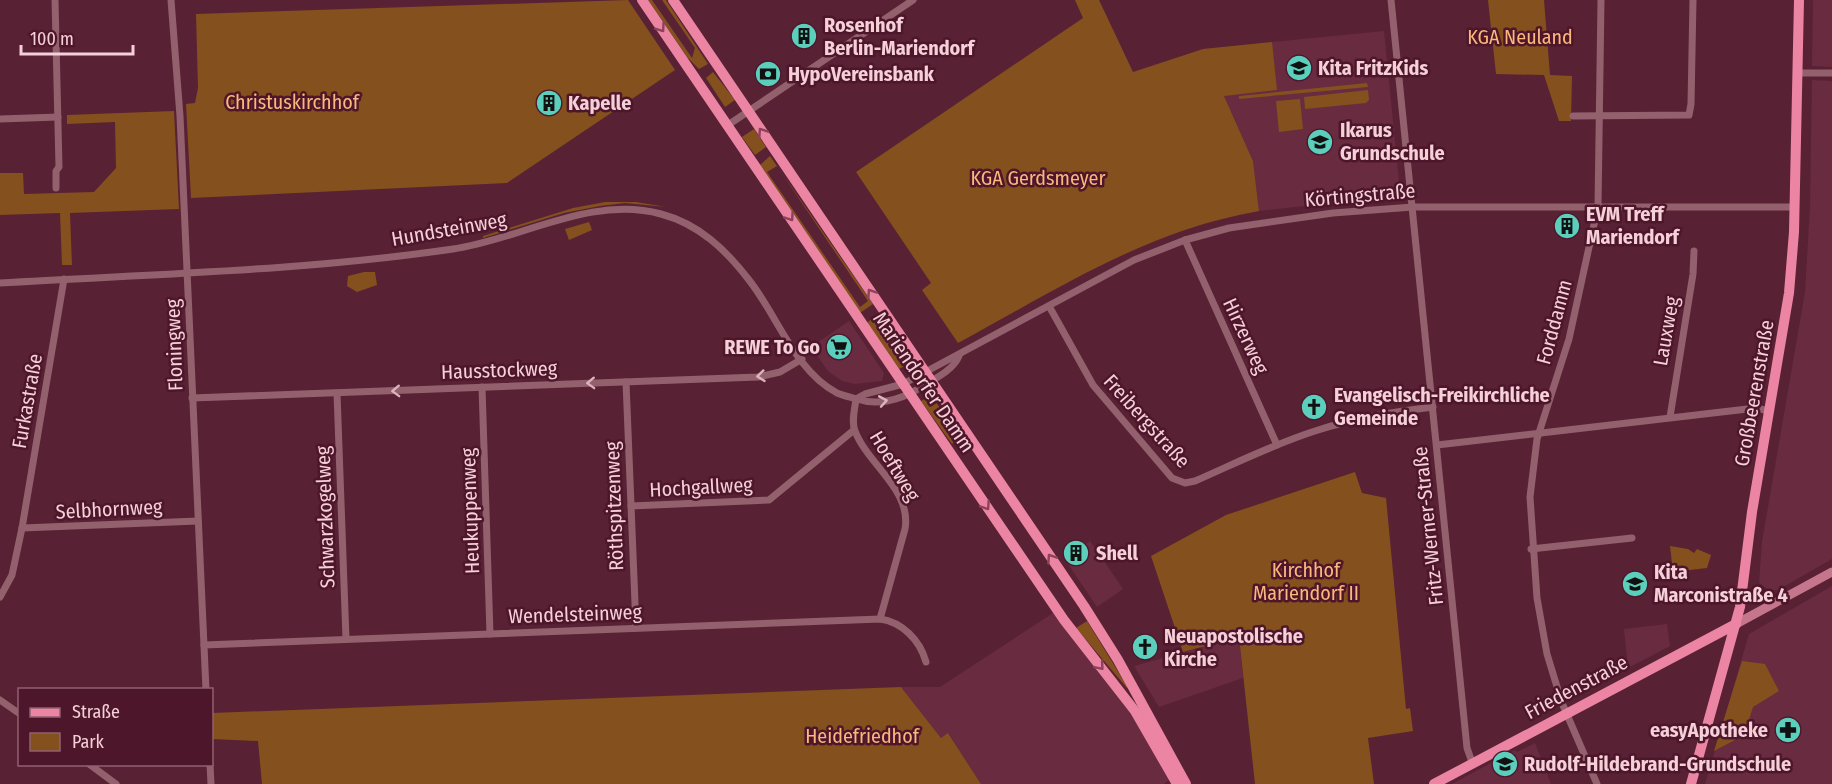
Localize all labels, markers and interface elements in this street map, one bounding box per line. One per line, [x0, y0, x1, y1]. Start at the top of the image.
place label: Rosenhof Berlin-Mariendorf [824, 13, 976, 60]
scale bar [21, 18, 134, 56]
one-way arrow [654, 21, 665, 32]
building icon: Rosenhof Berlin-Mariendorf [789, 21, 819, 51]
park label: KGA Neuland [1467, 25, 1573, 49]
text: 100 m [30, 28, 74, 50]
school or university icon: Kita FritzKids [1284, 53, 1314, 83]
place label: Kita FritzKids [1318, 56, 1428, 80]
bank icon: HypoVereinsbank [753, 59, 783, 89]
place label: HypoVereinsbank [788, 62, 935, 86]
building icon: Kapelle [534, 88, 564, 118]
park label: Christuskirchhof [225, 90, 361, 114]
place label: Kapelle [568, 91, 631, 115]
place label: Ikarus Grundschule [1340, 118, 1445, 165]
one-way arrow [758, 127, 769, 138]
school or university icon: Ikarus Grundschule [1305, 127, 1335, 157]
park label: KGA Gerdsmeyer [971, 166, 1105, 190]
street label: Körtingstraße [1304, 178, 1416, 212]
place label: EVM Treff Mariendorf [1586, 202, 1680, 249]
street label: Hundsteinweg [390, 207, 509, 251]
one-way arrow [783, 210, 794, 221]
building icon: EVM Treff Mariendorf [1552, 211, 1582, 241]
street label: Forddamm [1531, 277, 1577, 367]
one-way arrow [867, 289, 878, 300]
street label: Hirzerweg [1218, 294, 1274, 378]
street label: Lauxweg [1648, 294, 1684, 368]
street label: Floningweg [160, 298, 188, 391]
street label: Mariendorfer Damm [868, 307, 980, 457]
street label: Großbeerenstraße [1729, 318, 1779, 468]
supermarket icon: REWE To Go [824, 332, 854, 362]
place label: REWE To Go [724, 335, 820, 359]
street label: Furkastraße [7, 352, 47, 450]
street label: Hausstockweg [440, 356, 558, 384]
one-way arrow [756, 369, 765, 382]
street label: Freibergstraße [1099, 369, 1195, 473]
one-way arrow [586, 377, 595, 390]
place label: Evangelisch-Freikirchliche Gemeinde [1334, 383, 1550, 430]
one-way arrow [392, 384, 401, 397]
church icon: Evangelisch-Freikirchliche Gemeinde [1299, 392, 1329, 422]
one-way arrow [878, 395, 888, 408]
street label: Hoeftweg [865, 427, 926, 506]
street label: Röthspitzenweg [600, 440, 628, 571]
street label: Schwarzkogelweg [310, 445, 339, 589]
street label: Fritz-Werner-Straße [1408, 445, 1448, 607]
street label: Heukuppenweg [456, 447, 484, 574]
street label: Hochgallweg [649, 472, 754, 502]
street label: Selbhornweg [55, 494, 163, 524]
one-way arrow [979, 499, 990, 510]
building icon: Shell [1061, 538, 1091, 568]
place label: Shell [1096, 541, 1138, 565]
one-way arrow [1047, 553, 1058, 564]
park label: Kirchhof Mariendorf II [1253, 558, 1359, 605]
place label: Kita Marconistraße 4 [1654, 560, 1788, 607]
school or university icon: Kita Marconistraße 4 [1620, 569, 1650, 599]
street label: Wendelsteinweg [508, 600, 643, 628]
place label: Neuapostolische Kirche [1164, 624, 1303, 671]
church icon: Neuapostolische Kirche [1130, 632, 1160, 662]
street label: Friedenstraße [1521, 650, 1631, 724]
one-way arrow [1093, 659, 1104, 670]
legend [18, 688, 213, 766]
text: Straße [72, 701, 120, 723]
pharmacy icon: easyApotheke [1773, 715, 1803, 745]
place label: easyApotheke [1650, 718, 1768, 742]
park label: Heidefriedhof [805, 724, 921, 748]
text: Park [72, 731, 105, 753]
school or university icon: Rudolf-Hildebrand-Grundschule [1490, 749, 1520, 779]
place label: Rudolf-Hildebrand-Grundschule [1524, 752, 1791, 776]

